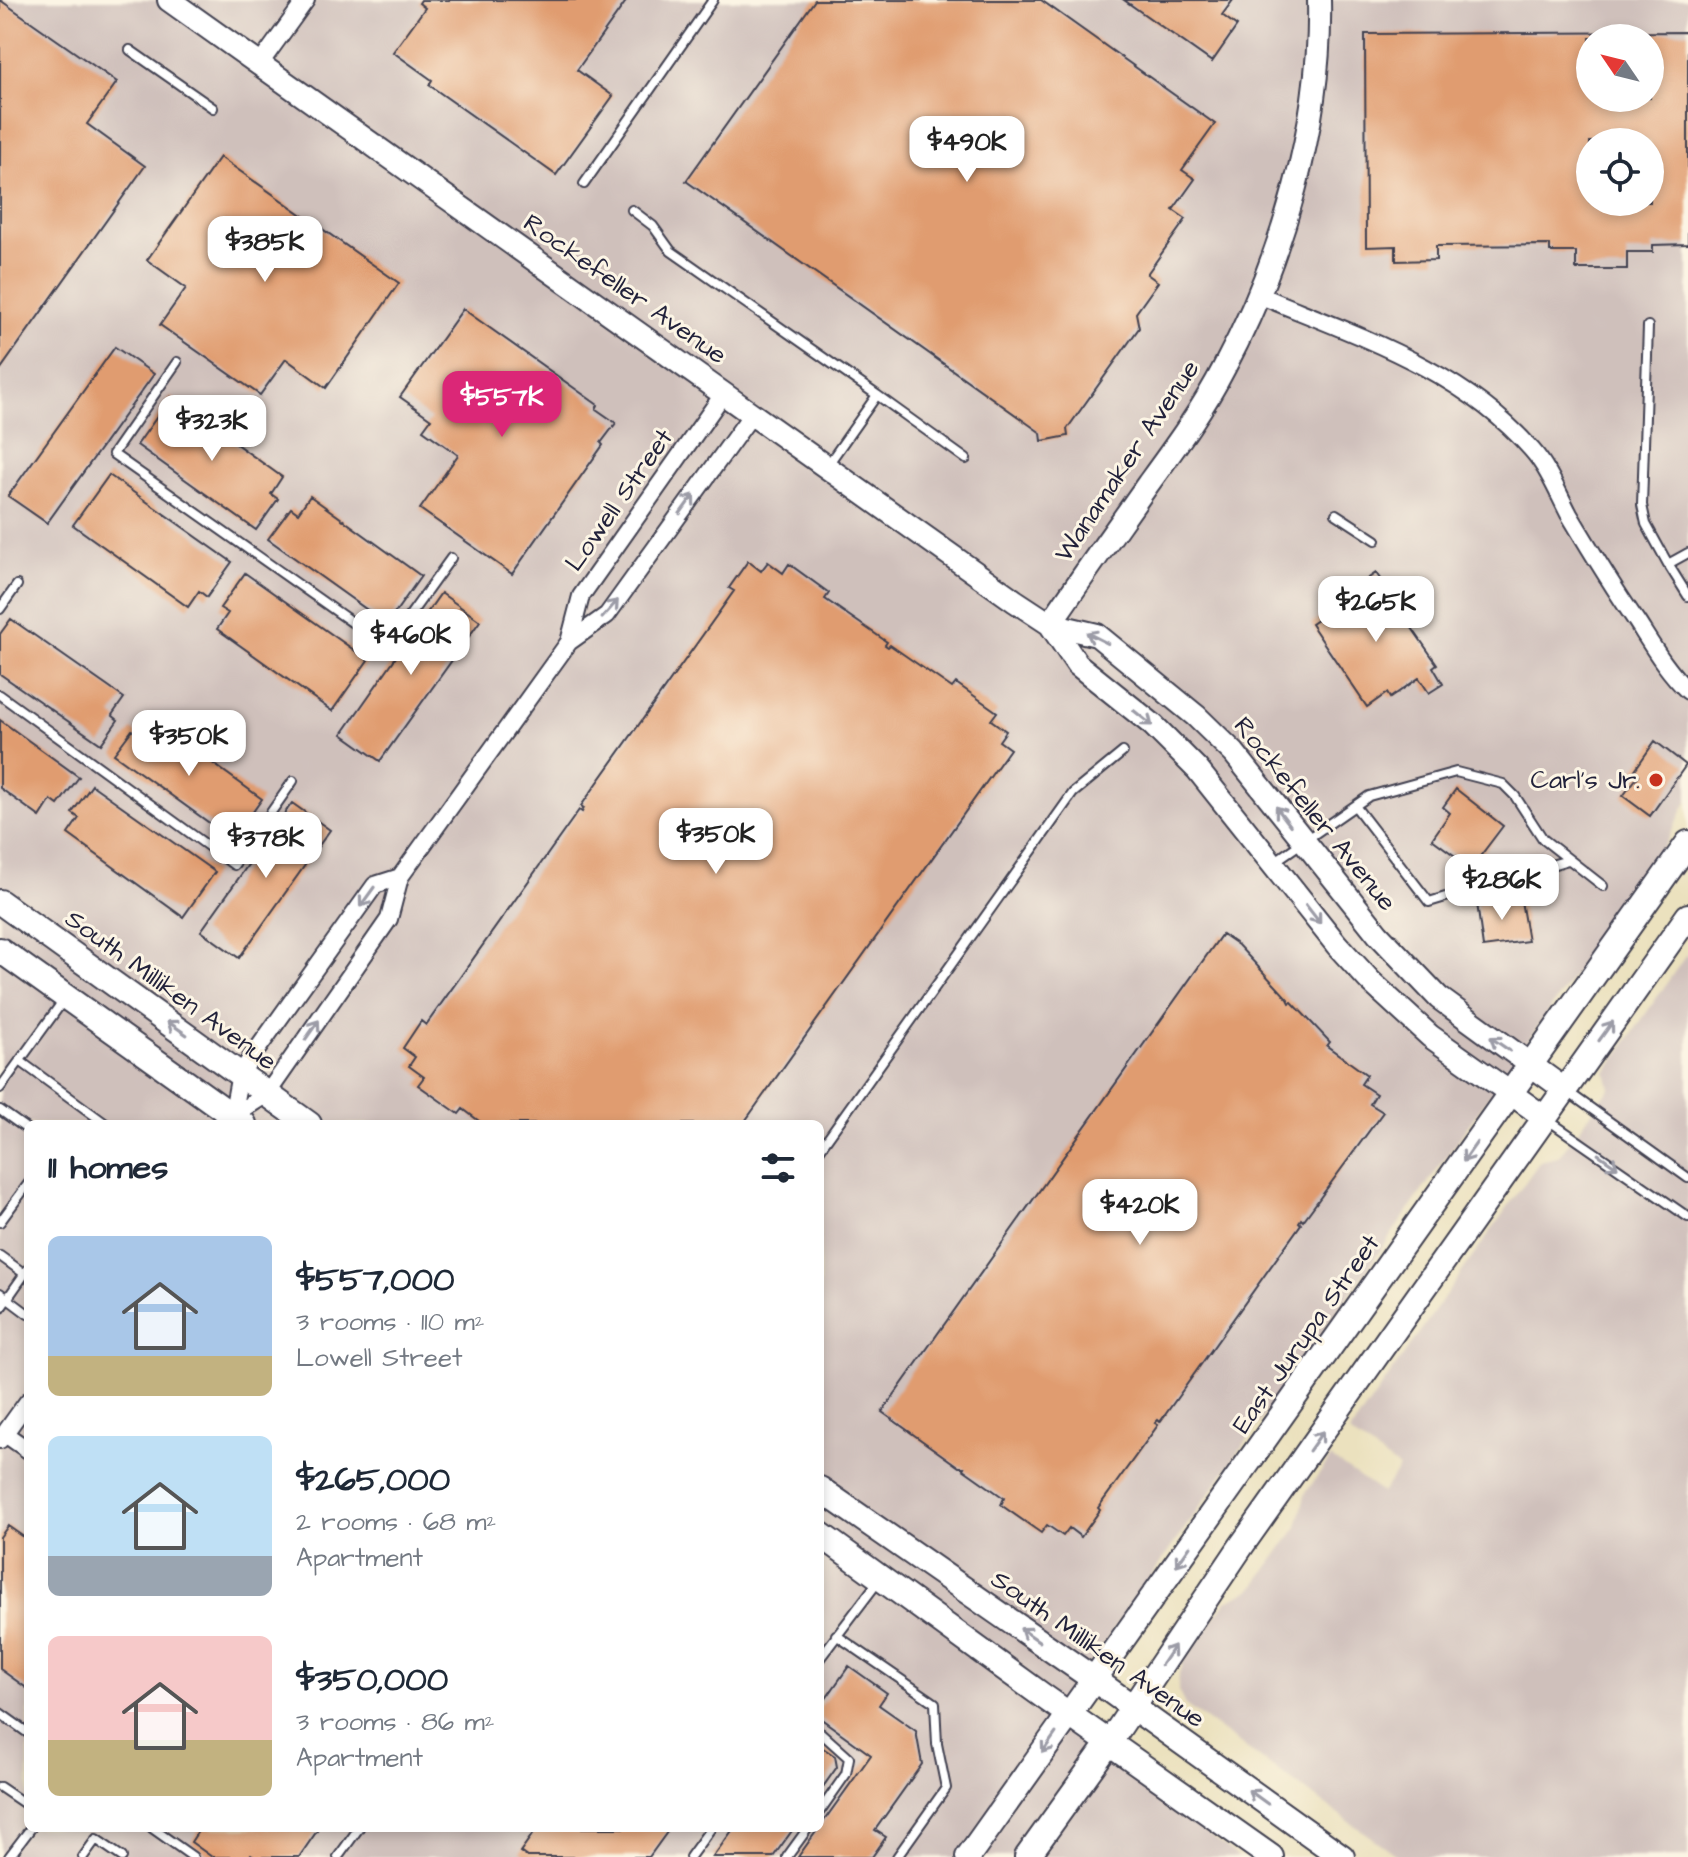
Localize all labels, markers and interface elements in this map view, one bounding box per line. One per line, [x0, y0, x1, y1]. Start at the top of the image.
north arrow [1576, 24, 1664, 112]
map controls [1576, 24, 1664, 216]
pin: $490K [911, 116, 1023, 184]
text: $490K [927, 124, 1007, 160]
button: locate [1576, 128, 1664, 216]
street label: Rockefeller Avenue [516, 205, 734, 373]
pin: $385K [209, 216, 321, 284]
text: $385K [226, 224, 304, 260]
street label: Wanamaker Avenue [1046, 353, 1208, 569]
pin: $557K [446, 371, 558, 439]
text: $557K [460, 379, 544, 415]
pin: $323K [156, 395, 268, 463]
text: $323K [176, 403, 248, 439]
street label: Lowell Street [557, 421, 682, 579]
one-way arrow [678, 494, 695, 515]
pin: $265K [1320, 576, 1432, 644]
text: $265K [1336, 584, 1416, 620]
one-way arrow [601, 600, 619, 620]
pin: $460K [355, 609, 467, 677]
text: $460K [371, 617, 451, 653]
one-way arrow [1086, 630, 1109, 646]
one-way arrow [1133, 708, 1154, 726]
street label: Rockefeller Avenue [1225, 709, 1405, 919]
pin: $350K [133, 710, 245, 778]
text: $350K [150, 718, 228, 754]
place label: Carl's Jr. [1530, 762, 1640, 798]
marker: Carl's Jr. [1647, 771, 1665, 789]
one-way arrow [1275, 806, 1292, 828]
pin: $350K [660, 808, 772, 876]
pin: $378K [210, 812, 322, 880]
text: $350K [677, 816, 755, 852]
text: $378K [228, 820, 304, 856]
pin: $286K [1446, 854, 1558, 922]
text: $286K [1463, 862, 1541, 898]
one-way arrow [359, 886, 376, 907]
street label: South Milliken Avenue [58, 901, 284, 1079]
one-way arrow [1305, 903, 1322, 924]
one-way arrow [304, 1019, 320, 1041]
one-way arrow [167, 1020, 189, 1036]
one-way arrow [1597, 1021, 1614, 1042]
one-way arrow [1490, 1036, 1512, 1052]
one-way arrow [1462, 1141, 1479, 1162]
text: 11 homes [48, 1144, 168, 1192]
icon: filters [756, 1146, 800, 1190]
one-way arrow [1596, 1153, 1618, 1169]
pin: $420K [1084, 1179, 1196, 1247]
text: $420K [1100, 1187, 1180, 1223]
street label: East Jurupa Street [1224, 1227, 1389, 1441]
text: $557,000 [296, 1256, 454, 1304]
icon: home [112, 1268, 208, 1364]
text: 3 rooms · 110 m² [296, 1304, 484, 1340]
text: Lowell Street [296, 1340, 463, 1376]
one-way arrow [1308, 1430, 1324, 1452]
text: $265,000 [296, 1456, 450, 1504]
icon: home [112, 1468, 208, 1564]
text: 2 rooms · 68 m² [296, 1504, 496, 1540]
text: Apartment [296, 1540, 423, 1576]
one-way arrow [1175, 1544, 1191, 1566]
street label: South Milliken Avenue [984, 1561, 1212, 1737]
one-way arrow [1020, 1627, 1042, 1643]
one-way arrow [1160, 1644, 1176, 1666]
text: $350,000 [296, 1656, 448, 1704]
icon: home [112, 1668, 208, 1764]
text: 3 rooms · 86 m² [296, 1704, 495, 1740]
one-way arrow [1041, 1732, 1057, 1754]
text: Apartment [296, 1740, 423, 1776]
one-way arrow [1247, 1789, 1269, 1805]

